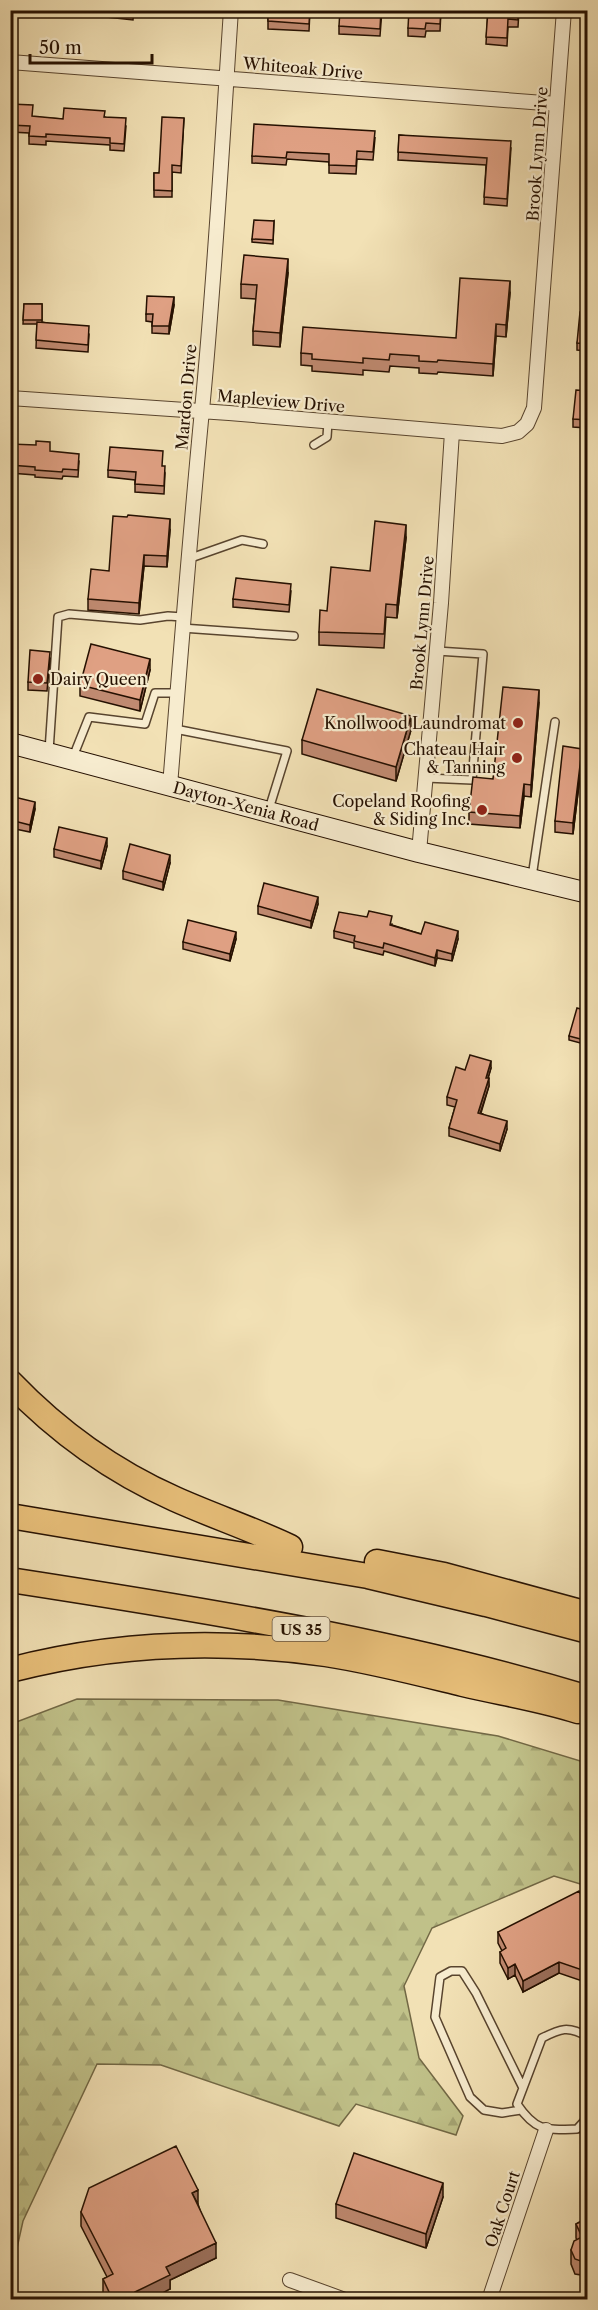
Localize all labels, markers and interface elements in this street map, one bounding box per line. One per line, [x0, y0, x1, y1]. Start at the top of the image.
scale bar [30, 27, 152, 65]
text: 50 m [39, 37, 82, 59]
street label: Whiteoak Drive [241, 53, 364, 83]
street label: Brook Lynn Drive [522, 86, 552, 222]
street label: Mardon Drive [171, 343, 201, 451]
street label: Mapleview Drive [216, 385, 346, 417]
street label: Brook Lynn Drive [406, 555, 438, 691]
place label: Dairy Queen [50, 669, 147, 689]
marker: Dairy Queen [31, 672, 45, 686]
place label: Knollwood Laundromat [324, 713, 506, 733]
marker: Knollwood Laundromat [511, 716, 525, 730]
place label: Chateau Hair & Tanning [403, 739, 506, 777]
marker: Chateau Hair & Tanning [510, 751, 524, 765]
street label: Dayton-Xenia Road [171, 777, 321, 835]
place label: Copeland Roofing & Siding Inc. [332, 791, 471, 829]
marker: Copeland Roofing & Siding Inc. [475, 803, 489, 817]
road number: US 35 [272, 1617, 330, 1641]
street label: Oak Court [480, 2168, 524, 2250]

